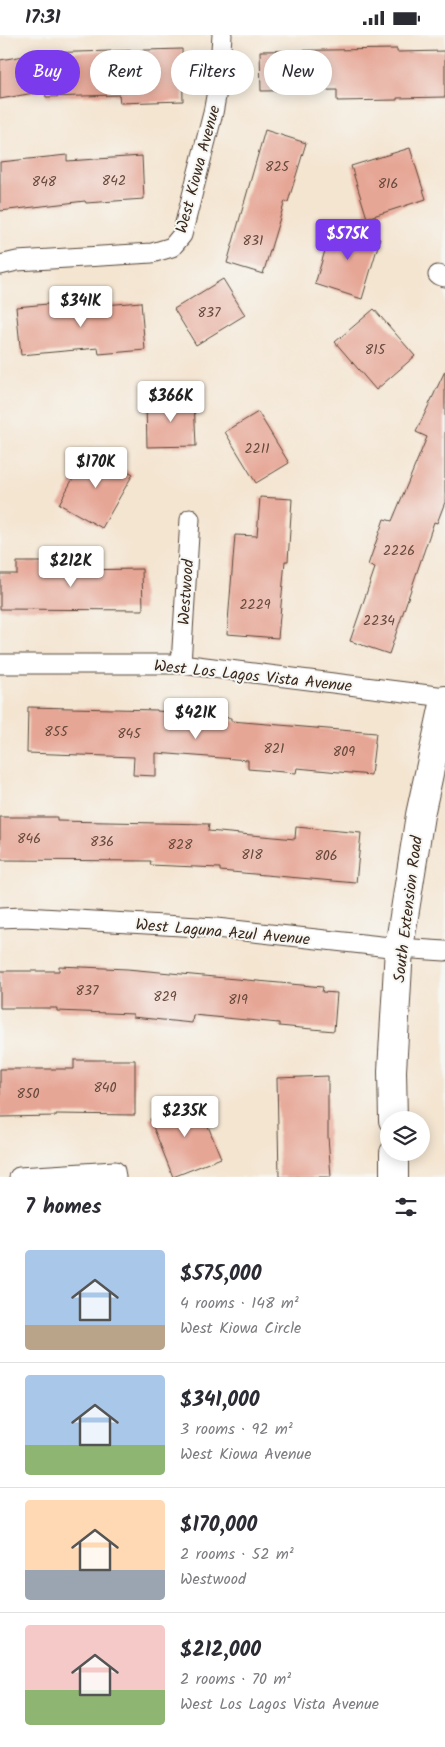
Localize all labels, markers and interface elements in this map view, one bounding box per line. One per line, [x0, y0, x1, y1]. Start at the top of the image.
text: 17:31 [25, 3, 61, 33]
chip: Buy [15, 50, 80, 95]
chip: Rent [90, 50, 161, 95]
chip: Filters [171, 50, 254, 95]
chip: New [264, 50, 332, 95]
street label: West Kiowa Avenue [169, 103, 228, 236]
house number: 825 [265, 156, 291, 178]
house number: 842 [102, 170, 126, 192]
house number: 848 [32, 171, 57, 193]
house number: 816 [378, 173, 398, 195]
pin: $575K [313, 219, 383, 261]
text: $575K [327, 222, 369, 247]
house number: 831 [243, 230, 263, 252]
pin: $341K [46, 285, 116, 328]
text: $341K [60, 289, 102, 314]
house number: 837 [198, 302, 221, 324]
house number: 815 [365, 339, 387, 361]
pin: $366K [136, 381, 206, 423]
text: $366K [148, 384, 194, 409]
house number: 2211 [244, 438, 270, 460]
pin: $170K [61, 447, 131, 489]
text: $170K [76, 450, 116, 475]
house number: 2226 [383, 540, 415, 562]
pin: $212K [36, 545, 106, 588]
text: $212K [50, 549, 92, 574]
street label: Westwood [172, 557, 201, 626]
house number: 2229 [239, 594, 271, 616]
house number: 2234 [363, 610, 395, 632]
street label: West Los Lagos Vista Avenue [153, 654, 353, 699]
pin: $421K [161, 697, 231, 740]
text: $421K [175, 701, 217, 726]
house number: 855 [44, 721, 69, 743]
house number: 845 [117, 723, 142, 745]
house number: 821 [264, 738, 284, 760]
house number: 809 [333, 741, 355, 763]
house number: 846 [17, 828, 41, 850]
house number: 836 [90, 831, 114, 853]
street label: South Extension Road [387, 833, 430, 984]
house number: 828 [168, 834, 193, 856]
house number: 818 [241, 844, 263, 866]
house number: 806 [314, 845, 338, 867]
street label: West Laguna Azul Avenue [135, 912, 311, 953]
house number: 837 [76, 980, 99, 1002]
house number: 829 [153, 986, 177, 1008]
house number: 819 [228, 989, 248, 1011]
house number: 840 [93, 1077, 117, 1099]
house number: 850 [17, 1083, 39, 1105]
pin: $235K [150, 1095, 220, 1138]
text: $235K [162, 1099, 208, 1124]
map controls [380, 1111, 430, 1161]
button: layers [380, 1111, 430, 1161]
text: 7 homes [25, 1191, 102, 1224]
icon: filters [392, 1193, 420, 1221]
text: $575,000 [180, 1258, 261, 1291]
icon: home [65, 1270, 125, 1330]
text: 4 rooms · 148 m² [180, 1291, 299, 1316]
text: West Kiowa Circle [180, 1316, 301, 1341]
text: $341,000 [180, 1384, 260, 1417]
icon: home [65, 1395, 125, 1455]
text: 3 rooms · 92 m² [180, 1417, 293, 1442]
text: West Kiowa Avenue [180, 1442, 311, 1467]
text: $170,000 [180, 1509, 257, 1542]
icon: home [65, 1520, 125, 1580]
text: 2 rooms · 52 m² [180, 1542, 294, 1567]
text: Westwood [180, 1567, 246, 1592]
text: $212,000 [180, 1634, 261, 1667]
icon: home [65, 1645, 125, 1705]
text: 2 rooms · 70 m² [180, 1667, 291, 1692]
text: West Los Lagos Vista Avenue [180, 1692, 379, 1717]

